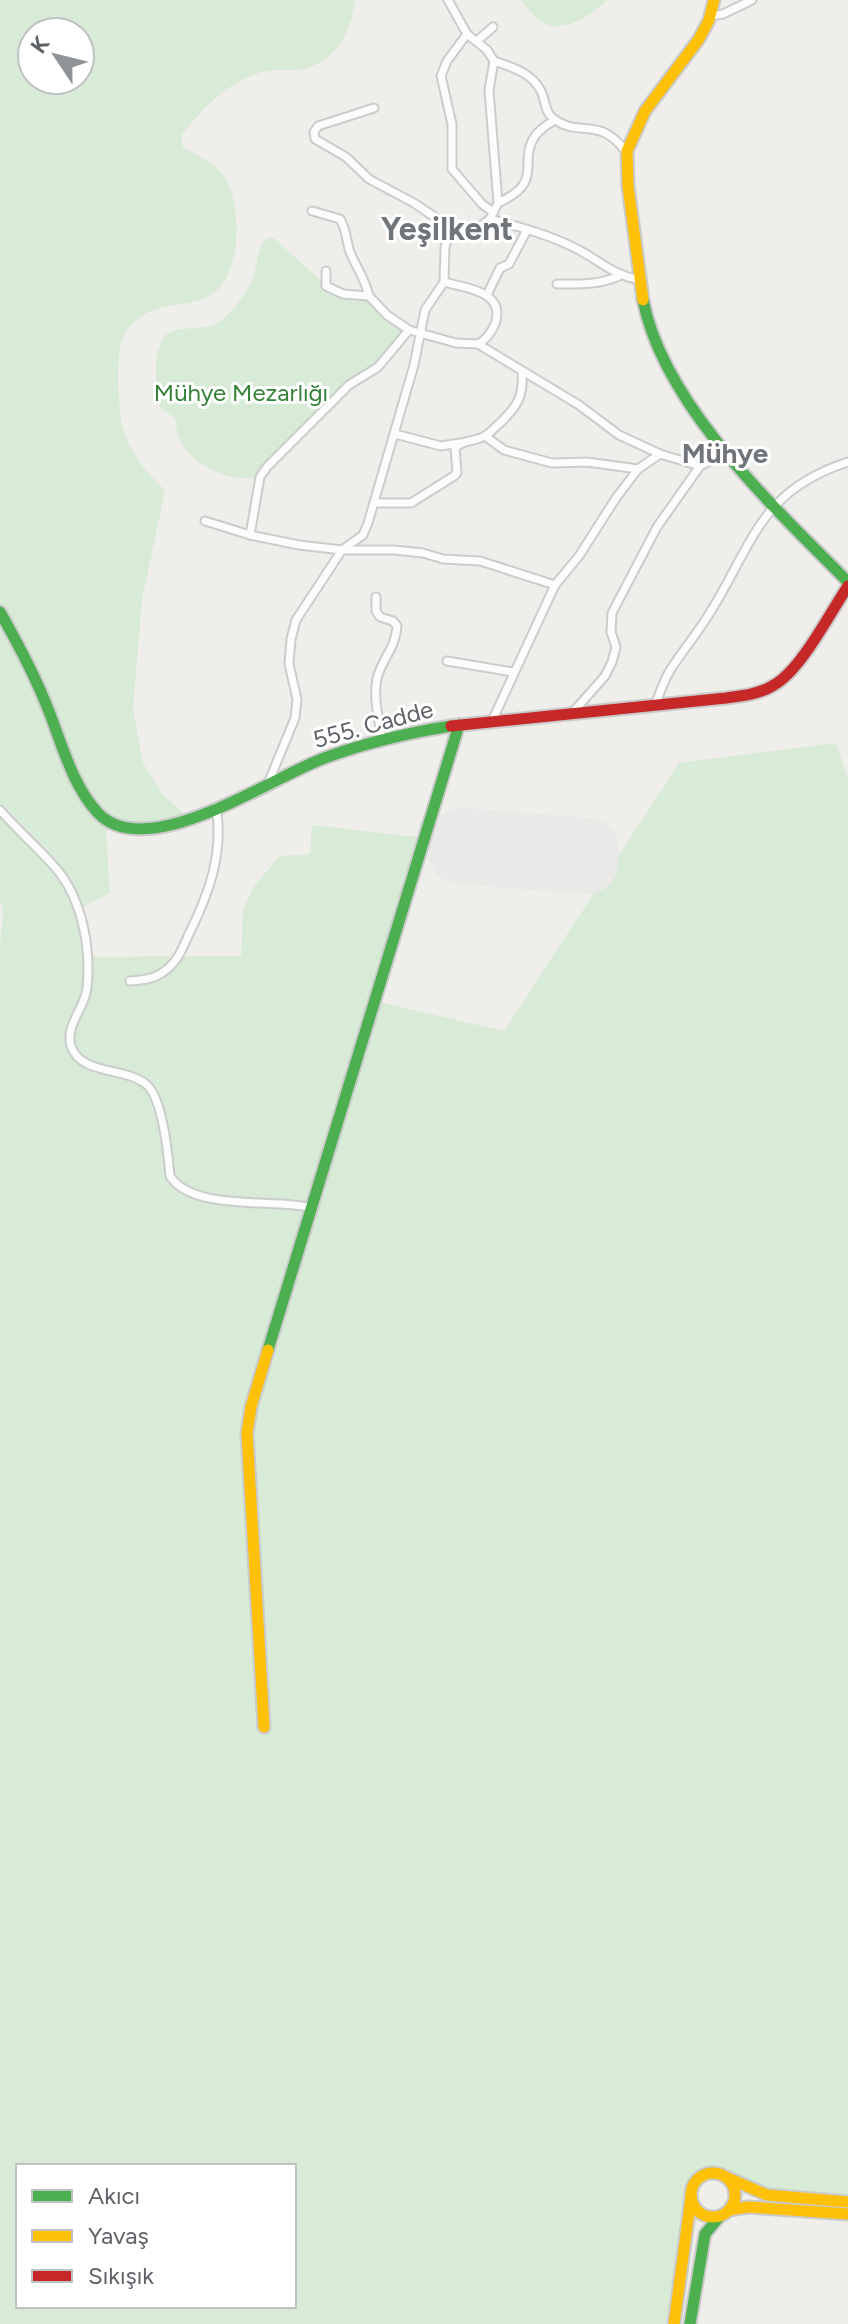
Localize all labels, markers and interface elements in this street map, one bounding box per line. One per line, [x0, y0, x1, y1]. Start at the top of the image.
north arrow [16, 16, 96, 96]
text: K [25, 31, 55, 59]
district label: Yeşilkent [381, 210, 513, 248]
park label: Mühye Mezarlığı [154, 378, 328, 407]
district label: Mühye [682, 436, 768, 470]
street label: 555. Cadde [310, 694, 436, 754]
legend [16, 2164, 296, 2308]
text: Akıcı [88, 2181, 140, 2210]
text: Yavaş [88, 2221, 149, 2250]
text: Sıkışık [88, 2261, 154, 2290]

